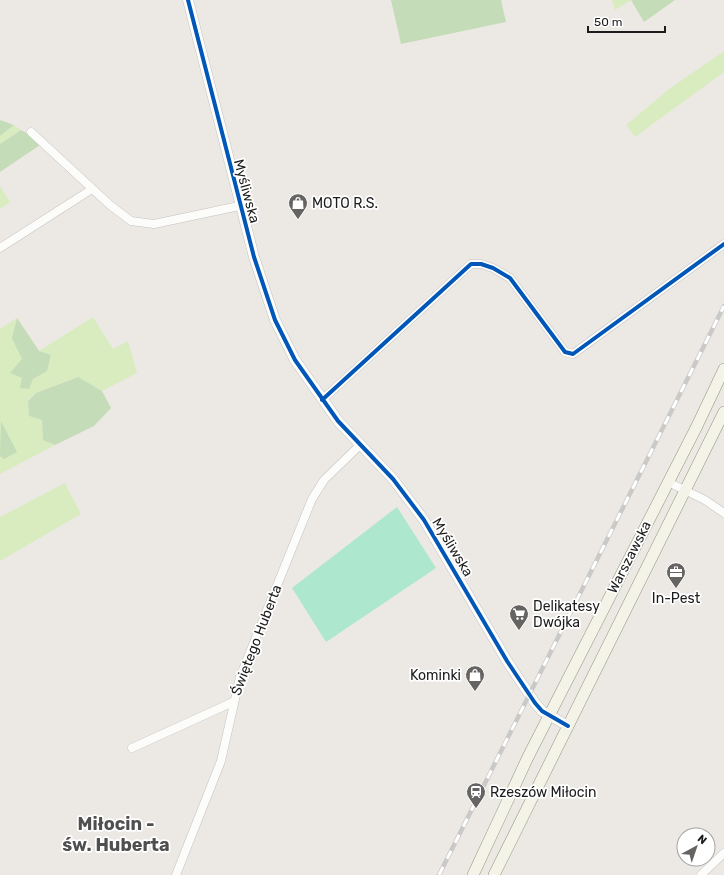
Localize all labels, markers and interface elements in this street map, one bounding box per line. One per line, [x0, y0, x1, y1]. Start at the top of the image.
scale bar [588, 8, 665, 34]
text: 50 m [594, 15, 622, 29]
street label: Myśliwska [230, 157, 263, 225]
shop icon: MOTO R.S. [287, 192, 309, 220]
place label: MOTO R.S. [312, 195, 378, 212]
street label: Myśliwska [428, 515, 477, 580]
street label: Warszawska [604, 518, 655, 596]
office icon: In-Pest [665, 561, 687, 589]
street label: Świętego Huberta [227, 582, 285, 698]
place label: In-Pest [652, 590, 701, 607]
place label: Delikatesy Dwójka [533, 598, 600, 631]
supermarket icon: Delikatesy Dwójka [508, 603, 530, 631]
shop icon: Kominki [464, 664, 486, 692]
place label: Kominki [410, 667, 461, 684]
station icon: Rzeszów Miłocin [465, 781, 487, 809]
place label: Rzeszów Miłocin [490, 784, 596, 801]
district label: Miłocin - św. Huberta [62, 813, 170, 856]
north arrow [676, 827, 716, 867]
text: N [695, 832, 709, 847]

